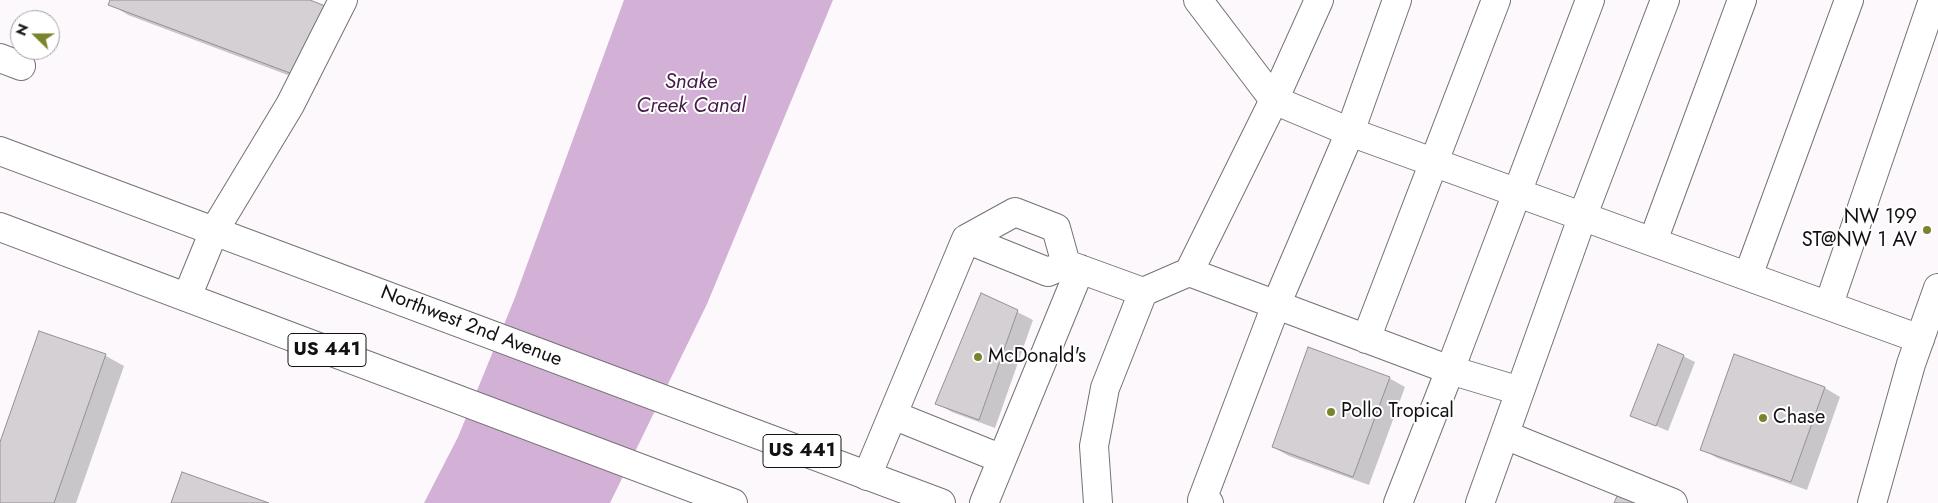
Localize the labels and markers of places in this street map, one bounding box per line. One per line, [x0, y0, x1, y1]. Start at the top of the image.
place label: NW 199 ST@NW 1 AV [1802, 206, 1917, 253]
marker: NW 199 ST@NW 1 AV [1921, 224, 1933, 236]
place label: McDonald's [988, 345, 1086, 369]
marker: McDonald's [972, 351, 984, 363]
place label: Pollo Tropical [1341, 400, 1454, 424]
marker: Pollo Tropical [1325, 406, 1337, 418]
place label: Chase [1773, 406, 1825, 430]
marker: Chase [1757, 412, 1769, 424]

